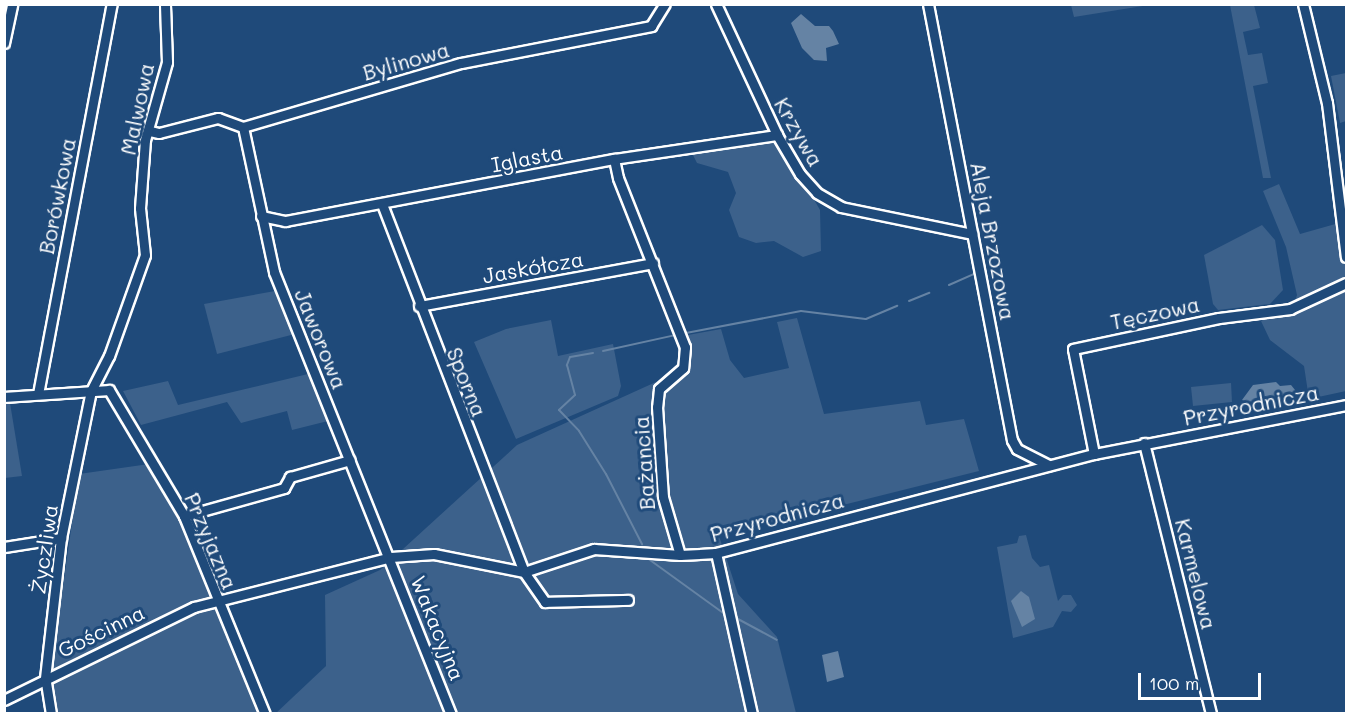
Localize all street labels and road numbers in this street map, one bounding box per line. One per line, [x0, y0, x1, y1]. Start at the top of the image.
street label: Bylinowa [360, 37, 452, 85]
street label: Malwowa [115, 61, 159, 157]
street label: Krzywa [769, 93, 829, 171]
street label: Borówkowa [33, 136, 81, 256]
street label: Iglasta [489, 139, 565, 177]
street label: Aleja Brzozowa [965, 160, 1021, 322]
street label: Jaskółcza [481, 246, 585, 288]
street label: Jaworowa [290, 285, 352, 393]
street label: Tęczowa [1108, 291, 1202, 335]
street label: Sporna [442, 344, 492, 420]
street label: Przyrodnicza [1181, 380, 1321, 430]
street label: Bażancia [628, 415, 660, 511]
street label: Przyrodnicza [707, 487, 847, 547]
street label: Przyjazna [179, 489, 243, 593]
street label: Życzliwa [25, 503, 63, 595]
street label: Karmelowa [1170, 516, 1222, 632]
street label: Wakacyjna [406, 572, 470, 684]
street label: Gościnna [54, 599, 148, 663]

